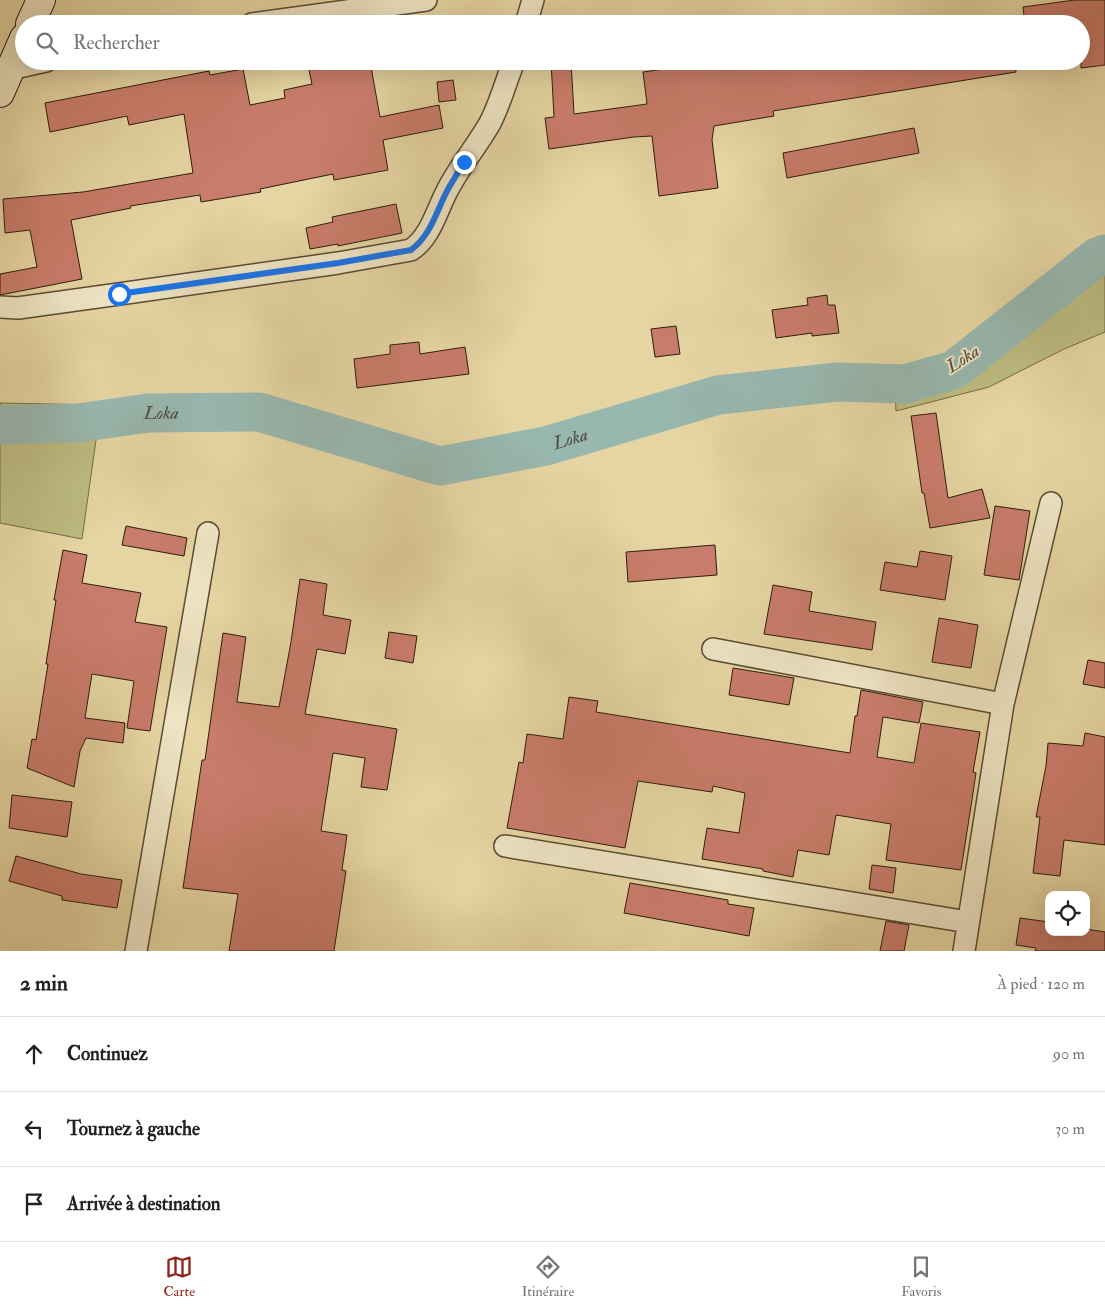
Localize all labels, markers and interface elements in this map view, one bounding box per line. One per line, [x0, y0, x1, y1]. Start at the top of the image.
search box [15, 15, 1090, 70]
icon: search [33, 29, 61, 57]
text: Rechercher [73, 31, 160, 55]
route end [453, 151, 476, 174]
route start [108, 283, 131, 306]
water label: Loka [941, 340, 984, 379]
water label: Loka [143, 401, 179, 425]
water label: Loka [549, 423, 591, 455]
map controls [1045, 891, 1090, 936]
button: locate [1045, 891, 1090, 936]
text: 2 min [20, 970, 68, 997]
text: À pied · 120 m [997, 974, 1085, 994]
icon: ahead [20, 1040, 48, 1068]
text: Continuez [67, 1042, 148, 1066]
text: 90 m [1053, 1044, 1085, 1064]
icon: left [20, 1115, 48, 1143]
text: Tournez à gauche [67, 1117, 200, 1141]
text: 30 m [1055, 1119, 1085, 1139]
icon: arrive [20, 1190, 48, 1218]
text: Arrivée à destination [67, 1192, 221, 1216]
tab: Carte [163, 1253, 195, 1300]
tab: Itinéraire [522, 1253, 574, 1300]
tab: Favoris [901, 1253, 942, 1300]

